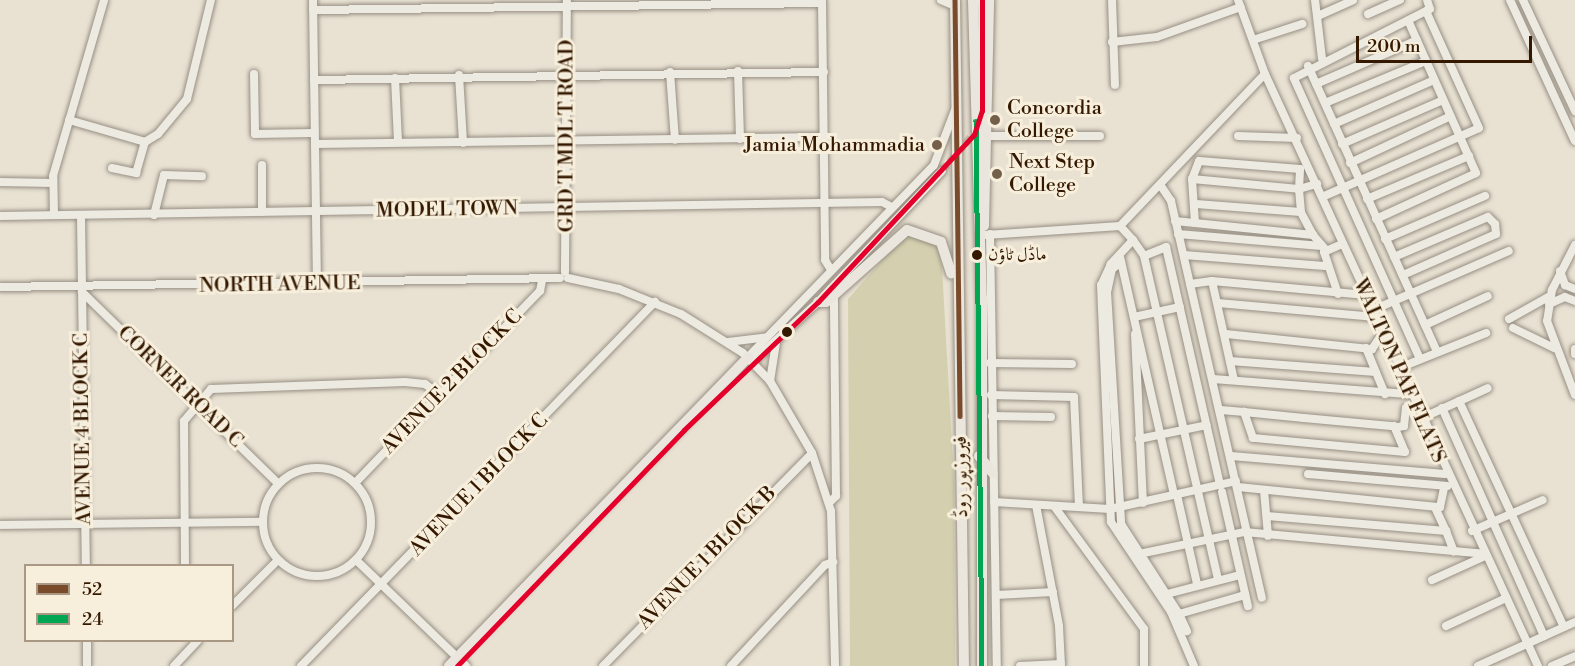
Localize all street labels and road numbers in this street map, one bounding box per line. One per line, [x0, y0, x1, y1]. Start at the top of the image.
street label: GRD T MDL T ROAD [555, 40, 579, 232]
street label: MODEL TOWN [376, 197, 518, 223]
street label: NORTH AVENUE [199, 272, 361, 298]
street label: WALTON PAF FLATS [1347, 275, 1451, 467]
street label: AVENUE 2 BLOCK C [377, 305, 527, 459]
street label: CORNER ROAD C [112, 321, 248, 453]
street label: AVENUE 4 BLOCK C [69, 333, 97, 525]
street label: AVENUE 1 BLOCK C [405, 409, 553, 561]
street label: فیروزپور روڈ [948, 436, 974, 518]
street label: AVENUE 1 BLOCK B [633, 482, 781, 634]

